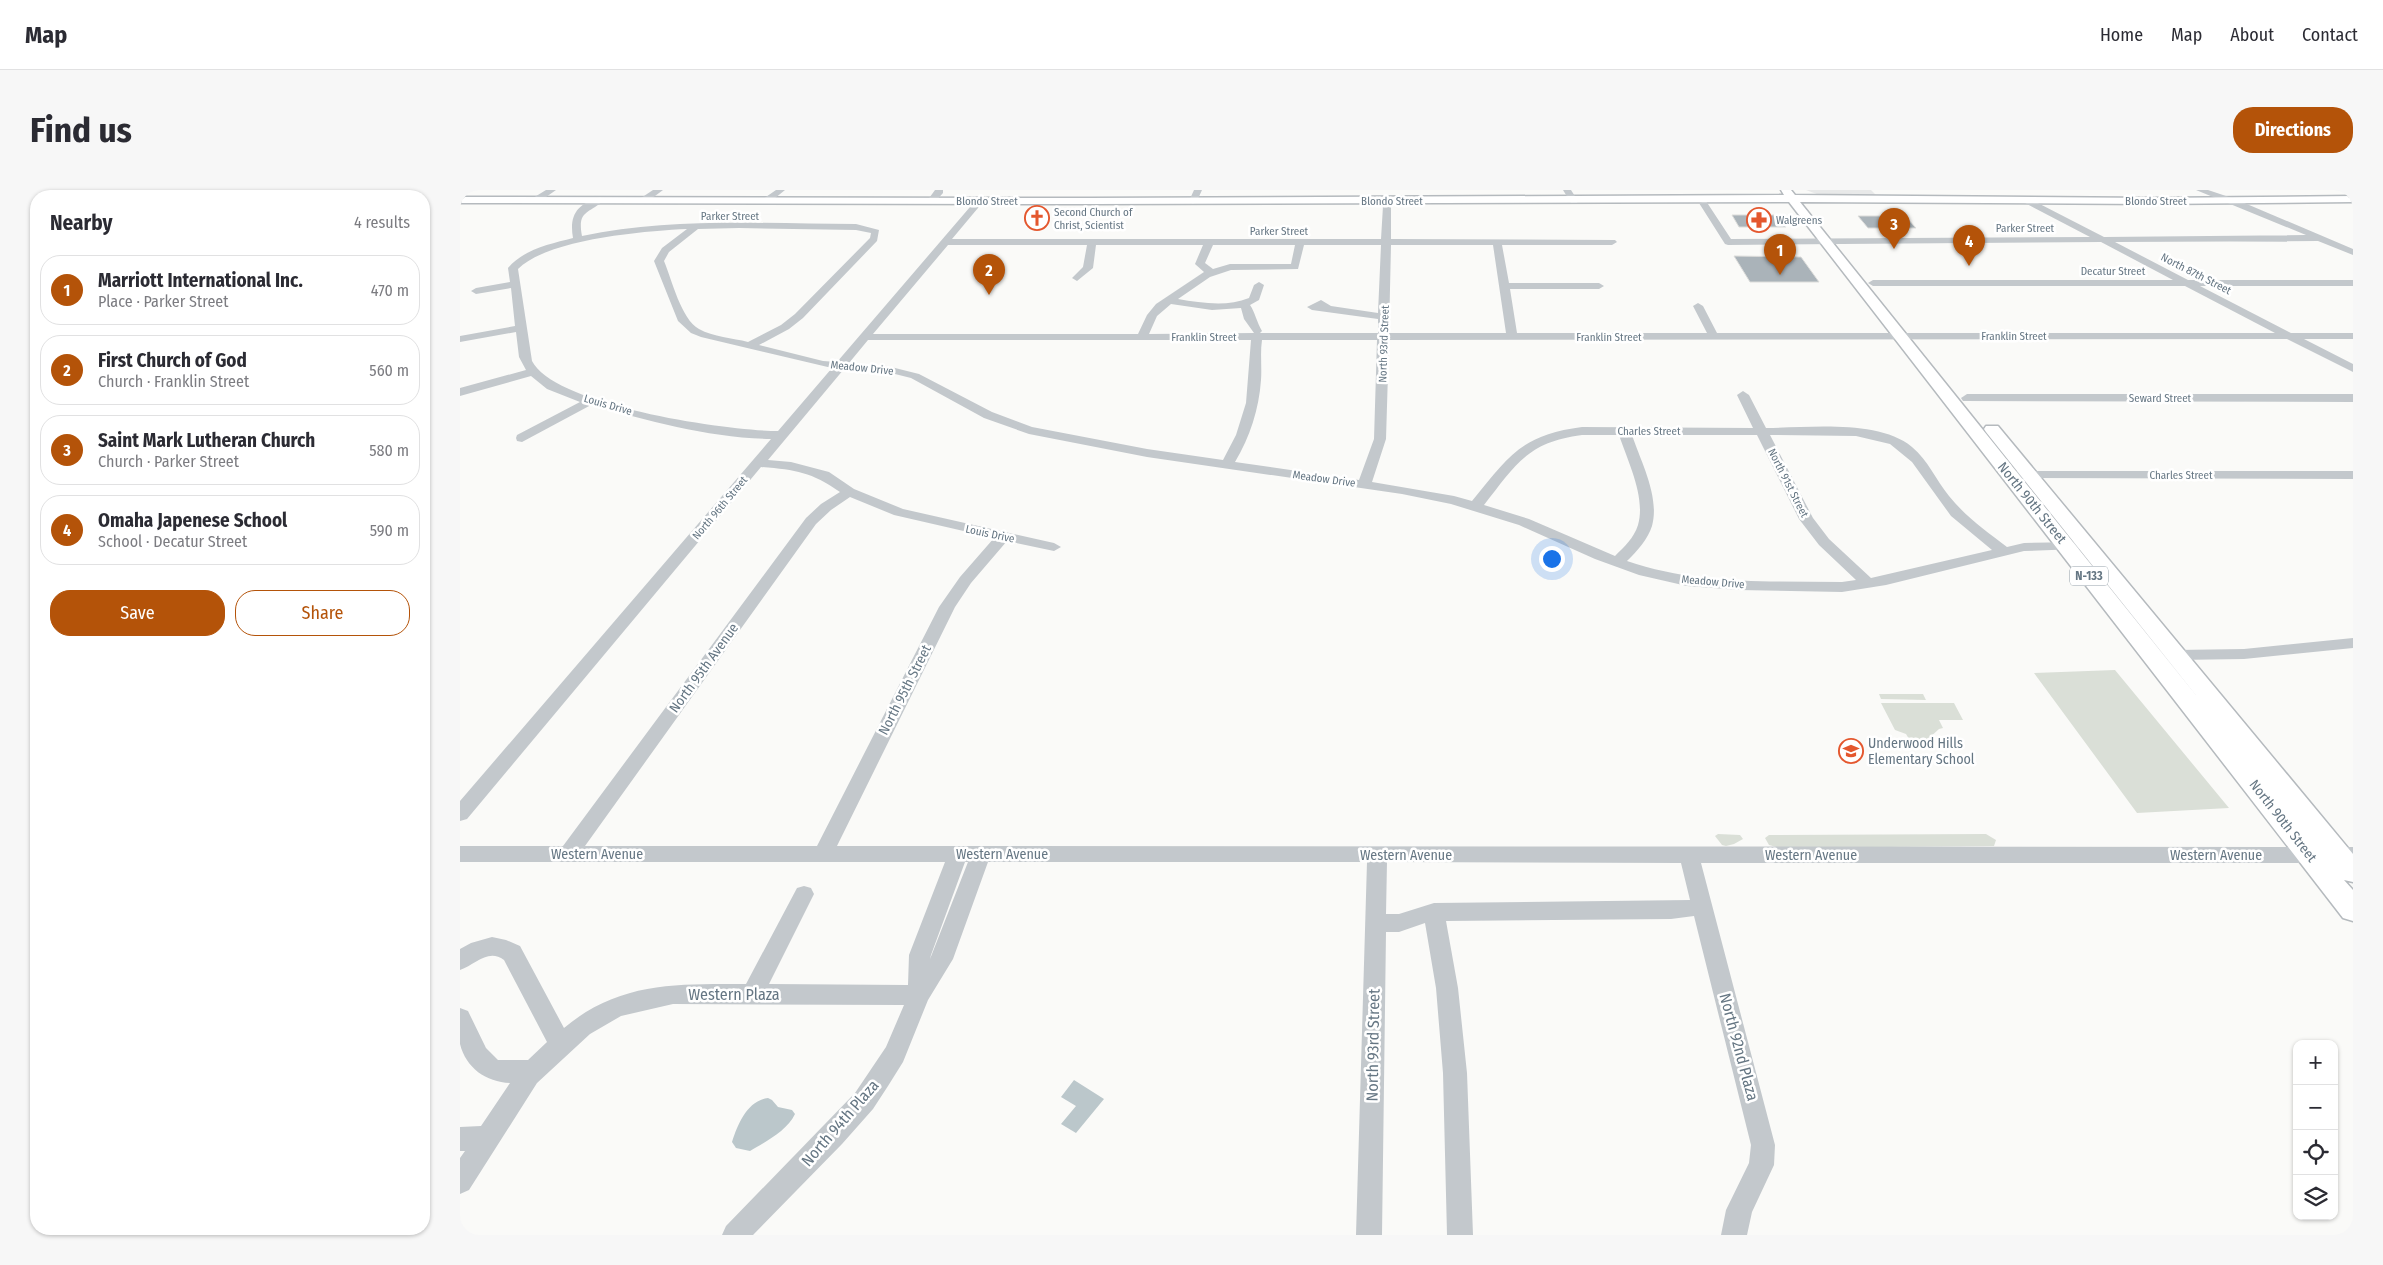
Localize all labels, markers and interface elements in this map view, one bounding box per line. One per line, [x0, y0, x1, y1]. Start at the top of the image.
text: Map [25, 21, 67, 49]
text: Home [2100, 24, 2143, 46]
text: Map [2171, 24, 2202, 46]
text: About [2230, 24, 2274, 46]
text: Contact [2302, 24, 2358, 46]
button: Directions [2233, 107, 2353, 153]
text: Find us [30, 109, 132, 151]
street label: Blondo Street [956, 195, 1018, 208]
street label: Blondo Street [1361, 195, 1423, 208]
street label: Blondo Street [2125, 195, 2187, 208]
church icon: Second Church of Christ, Scientist [1024, 205, 1050, 231]
place label: Second Church of Christ, Scientist [1054, 206, 1133, 232]
pharmacy icon: Walgreens [1746, 207, 1772, 233]
pin: 3 [1878, 208, 1910, 249]
text: Nearby [50, 210, 112, 236]
street label: Parker Street [701, 210, 760, 223]
text: 4 results [354, 213, 410, 232]
place label: Walgreens [1776, 214, 1822, 227]
street label: Parker Street [1996, 222, 2055, 235]
street label: Parker Street [1250, 225, 1309, 238]
pin: 4 [1953, 225, 1985, 266]
pin: 1 [1764, 234, 1796, 275]
street label: North 87th Street [2159, 251, 2234, 297]
pin: 2 [973, 254, 1005, 295]
street label: Decatur Street [2081, 265, 2146, 278]
text: Marriott International Inc. [98, 269, 303, 292]
text: 1 [64, 281, 70, 300]
text: 470 m [371, 281, 409, 300]
text: Place · Parker Street [98, 292, 228, 311]
street label: North 93rd Street [1376, 305, 1392, 383]
street label: Franklin Street [1981, 330, 2047, 343]
street label: Franklin Street [1171, 331, 1237, 344]
street label: Franklin Street [1576, 331, 1642, 344]
text: First Church of God [98, 349, 247, 372]
street label: Meadow Drive [830, 358, 894, 378]
text: 2 [63, 361, 71, 380]
text: 560 m [369, 361, 409, 380]
text: Church · Franklin Street [98, 372, 249, 391]
street label: Louis Drive [582, 392, 634, 418]
street label: Seward Street [2129, 392, 2192, 405]
street label: Charles Street [1617, 425, 1681, 438]
text: Saint Mark Lutheran Church [98, 429, 315, 452]
text: 3 [63, 441, 71, 460]
text: 580 m [369, 441, 409, 460]
street label: North 91st Street [1765, 446, 1811, 520]
text: Church · Parker Street [98, 452, 239, 471]
street label: North 90th Street [1994, 459, 2070, 547]
street label: Meadow Drive [1292, 468, 1356, 490]
street label: Charles Street [2149, 469, 2213, 482]
street label: North 96th Street [690, 474, 750, 542]
text: Omaha Japenese School [98, 509, 287, 532]
text: 4 [63, 521, 71, 540]
text: 590 m [370, 521, 409, 540]
street label: Louis Drive [964, 522, 1016, 546]
text: School · Decatur Street [98, 532, 247, 551]
your location [1539, 546, 1565, 572]
road number: N-133 [2070, 566, 2108, 586]
street label: Meadow Drive [1681, 573, 1745, 591]
button: Save [50, 590, 225, 636]
button: Share [235, 590, 410, 636]
street label: North 95th Avenue [666, 620, 742, 716]
street label: North 95th Street [875, 642, 935, 738]
place label: Underwood Hills Elementary School [1868, 735, 1975, 768]
school or university icon: Underwood Hills Elementary School [1838, 738, 1864, 764]
street label: North 90th Street [2246, 776, 2321, 866]
street label: Western Avenue [551, 846, 643, 863]
street label: Western Avenue [956, 846, 1048, 863]
street label: Western Avenue [1360, 847, 1452, 864]
street label: Western Avenue [1765, 847, 1857, 864]
street label: Western Avenue [2170, 847, 2262, 864]
street label: Western Plaza [688, 985, 780, 1004]
street label: North 93rd Street [1363, 988, 1383, 1101]
street label: North 92nd Plaza [1716, 991, 1763, 1103]
map controls [2293, 1040, 2338, 1220]
button: + [2293, 1040, 2338, 1085]
street label: North 94th Plaza [797, 1076, 883, 1170]
button: − [2293, 1085, 2338, 1130]
button: locate [2293, 1130, 2338, 1175]
button: layers [2293, 1175, 2338, 1220]

